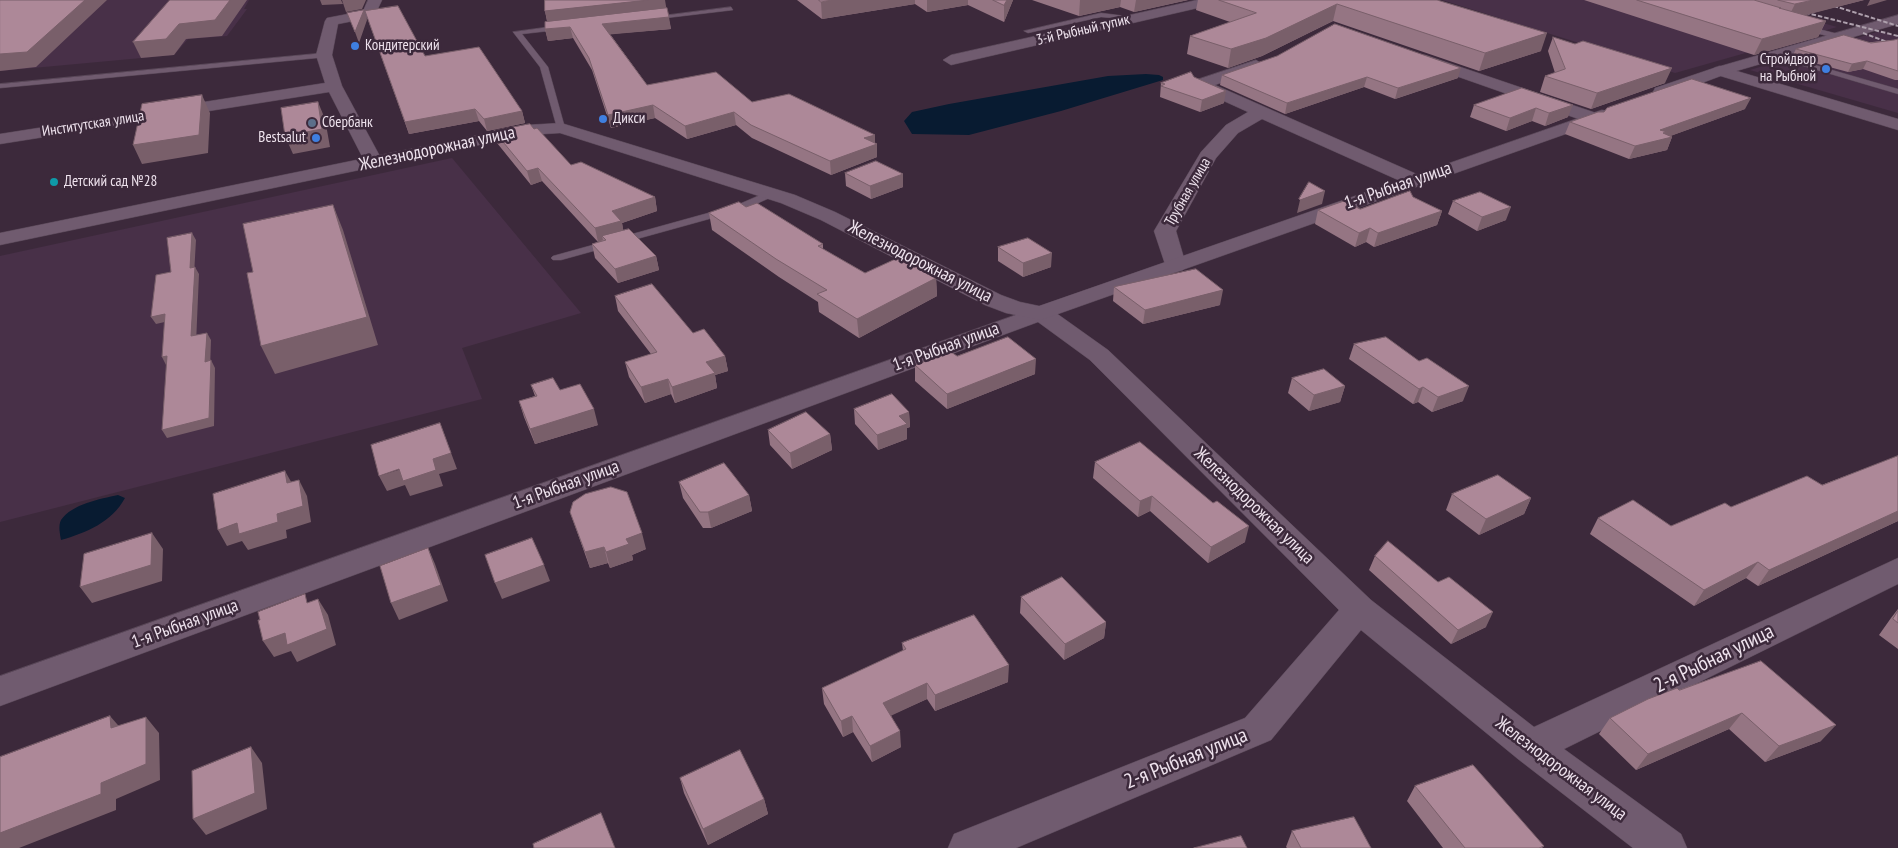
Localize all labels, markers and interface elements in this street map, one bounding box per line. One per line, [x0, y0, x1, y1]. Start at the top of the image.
street label: 3-й Рыбный тупик [1034, 10, 1132, 50]
place label: Кондитерский [365, 37, 439, 55]
marker: Кондитерский [349, 40, 361, 52]
place label: Стройдвор на Рыбной [1760, 51, 1816, 86]
marker: Стройдвор на Рыбной [1820, 63, 1832, 75]
street label: Институтская улица [41, 107, 145, 141]
place label: Дикси [613, 110, 645, 128]
marker: Дикси [597, 113, 609, 125]
place label: Сбербанк [322, 114, 373, 132]
marker: Сбербанк [306, 117, 318, 129]
street label: Железнодорожная улица [357, 122, 517, 176]
place label: Bestsalut [258, 129, 306, 147]
marker: Bestsalut [310, 132, 322, 144]
street label: Трубная улица [1161, 155, 1215, 229]
street label: 1-я Рыбная улица [1342, 158, 1454, 214]
place label: Детский сад №28 [64, 173, 157, 191]
marker: Детский сад №28 [48, 176, 60, 188]
street label: Железнодорожная улица [844, 216, 996, 308]
street label: 1-я Рыбная улица [890, 318, 1002, 376]
street label: Железнодорожная улица [1189, 443, 1319, 569]
street label: 1-я Рыбная улица [510, 456, 622, 514]
street label: 1-я Рыбная улица [129, 595, 241, 653]
street label: 2-я Рыбная улица [1650, 619, 1778, 699]
street label: Железнодорожная улица [1491, 713, 1631, 825]
street label: 2-я Рыбная улица [1121, 723, 1251, 795]

